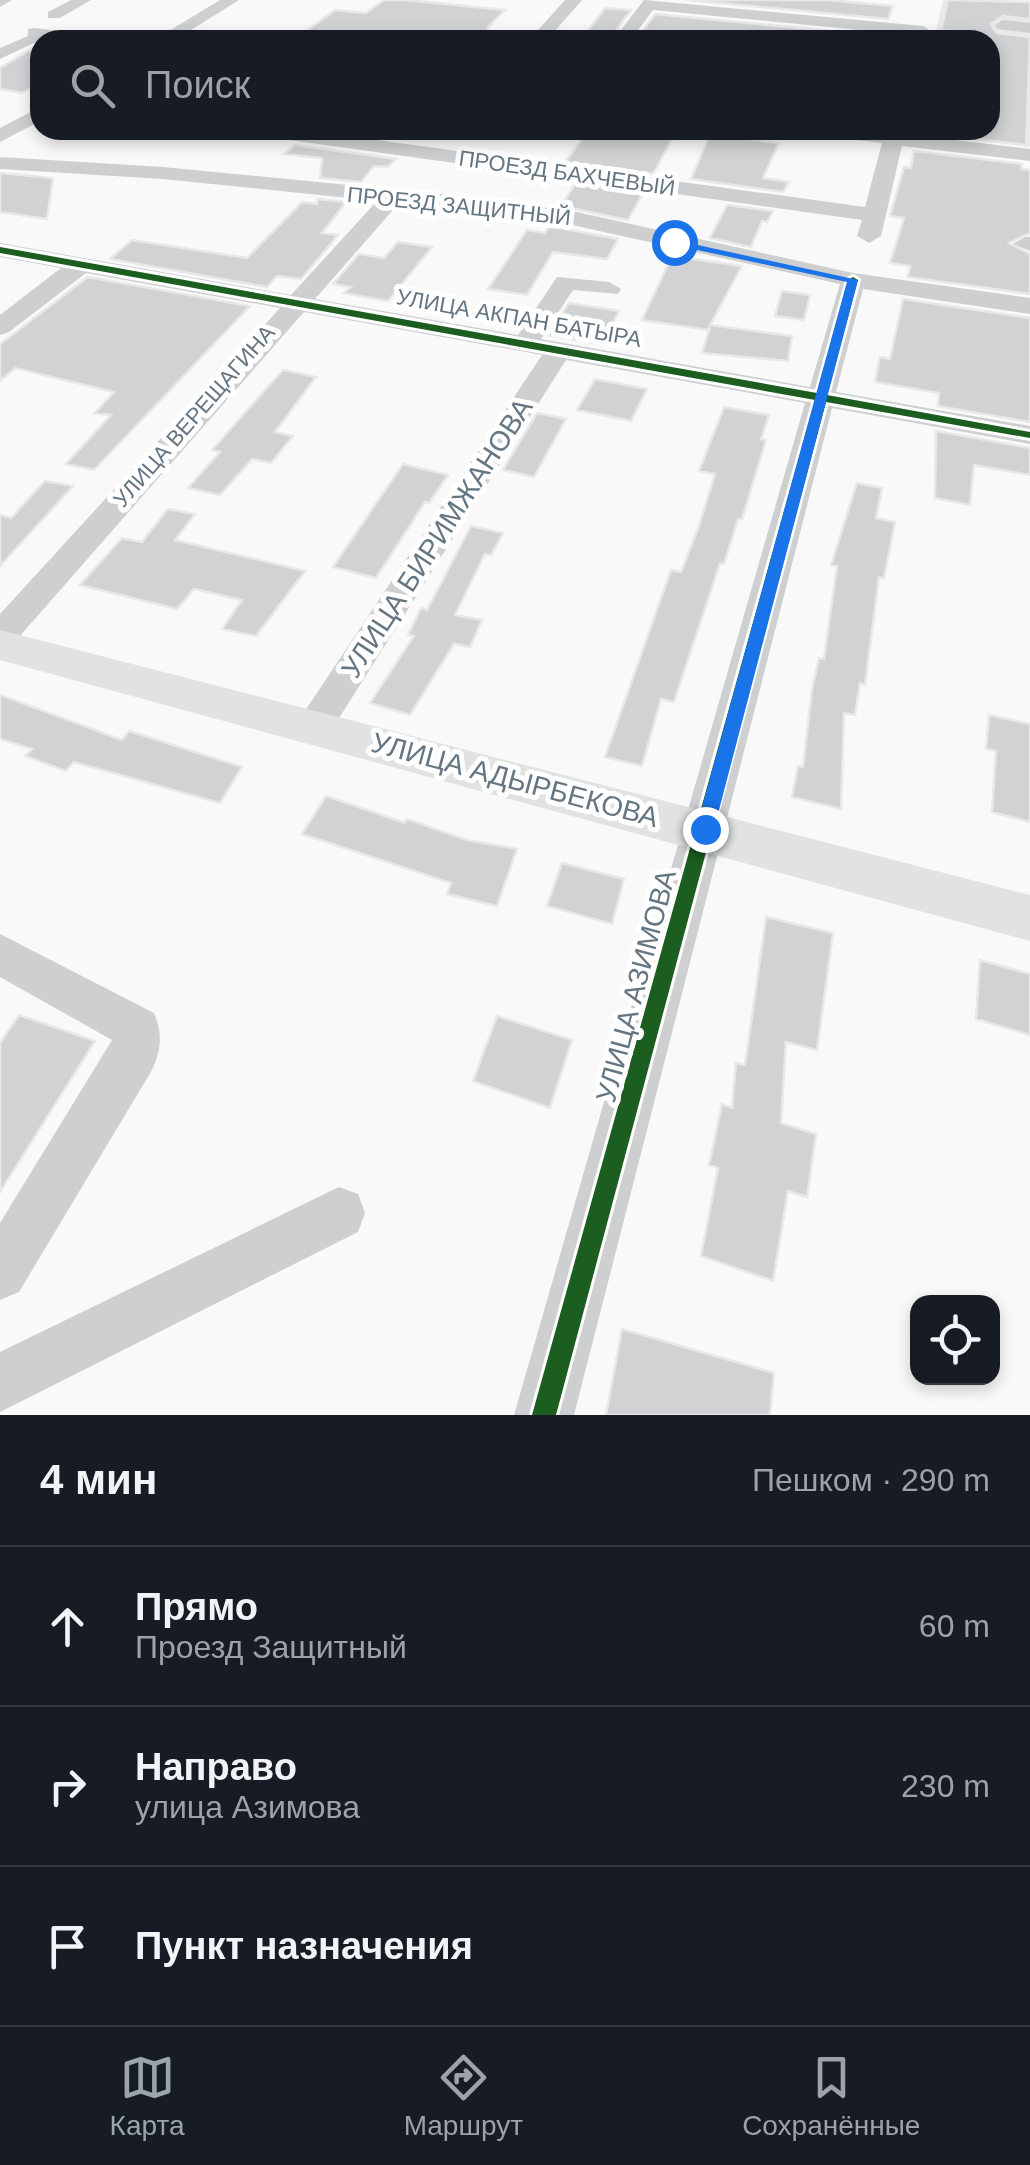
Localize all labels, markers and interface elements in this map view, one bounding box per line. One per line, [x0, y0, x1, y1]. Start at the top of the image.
search box [30, 30, 1000, 140]
icon: search [65, 58, 120, 113]
text: Поиск [145, 64, 250, 106]
street label: ПРОЕЗД БАХЧЕВЫЙ [457, 145, 677, 201]
street label: ПРОЕЗД ЗАЩИТНЫЙ [346, 182, 572, 230]
route start [652, 220, 698, 266]
street label: УЛИЦА АКПАН БАТЫРА [395, 284, 644, 352]
street label: УЛИЦА ВЕРЕЩАГИНА [108, 320, 280, 512]
street label: УЛИЦА БИРИМЖАНОВА [335, 393, 539, 683]
street label: УЛИЦА АДЫРБЕКОВА [368, 727, 662, 833]
route end [683, 807, 729, 853]
street label: УЛИЦА АЗИМОВА [590, 866, 682, 1106]
map controls [910, 1295, 1000, 1385]
button: locate [910, 1295, 1000, 1385]
text: 4 мин [40, 1456, 157, 1503]
text: Пешком · 290 m [752, 1462, 990, 1498]
text: Прямо [135, 1586, 258, 1628]
icon: ahead [40, 1599, 95, 1654]
text: 60 m [919, 1608, 990, 1644]
text: Проезд Защитный [135, 1629, 407, 1665]
text: Направо [135, 1746, 297, 1788]
icon: right [40, 1759, 95, 1814]
text: 230 m [901, 1768, 990, 1804]
text: улица Азимова [135, 1789, 360, 1825]
icon: arrive [40, 1919, 95, 1974]
text: Пункт назначения [135, 1925, 473, 1967]
tab: Карта [110, 2050, 185, 2142]
tab: Маршрут [404, 2050, 523, 2142]
tab: Сохранённые [742, 2050, 920, 2142]

